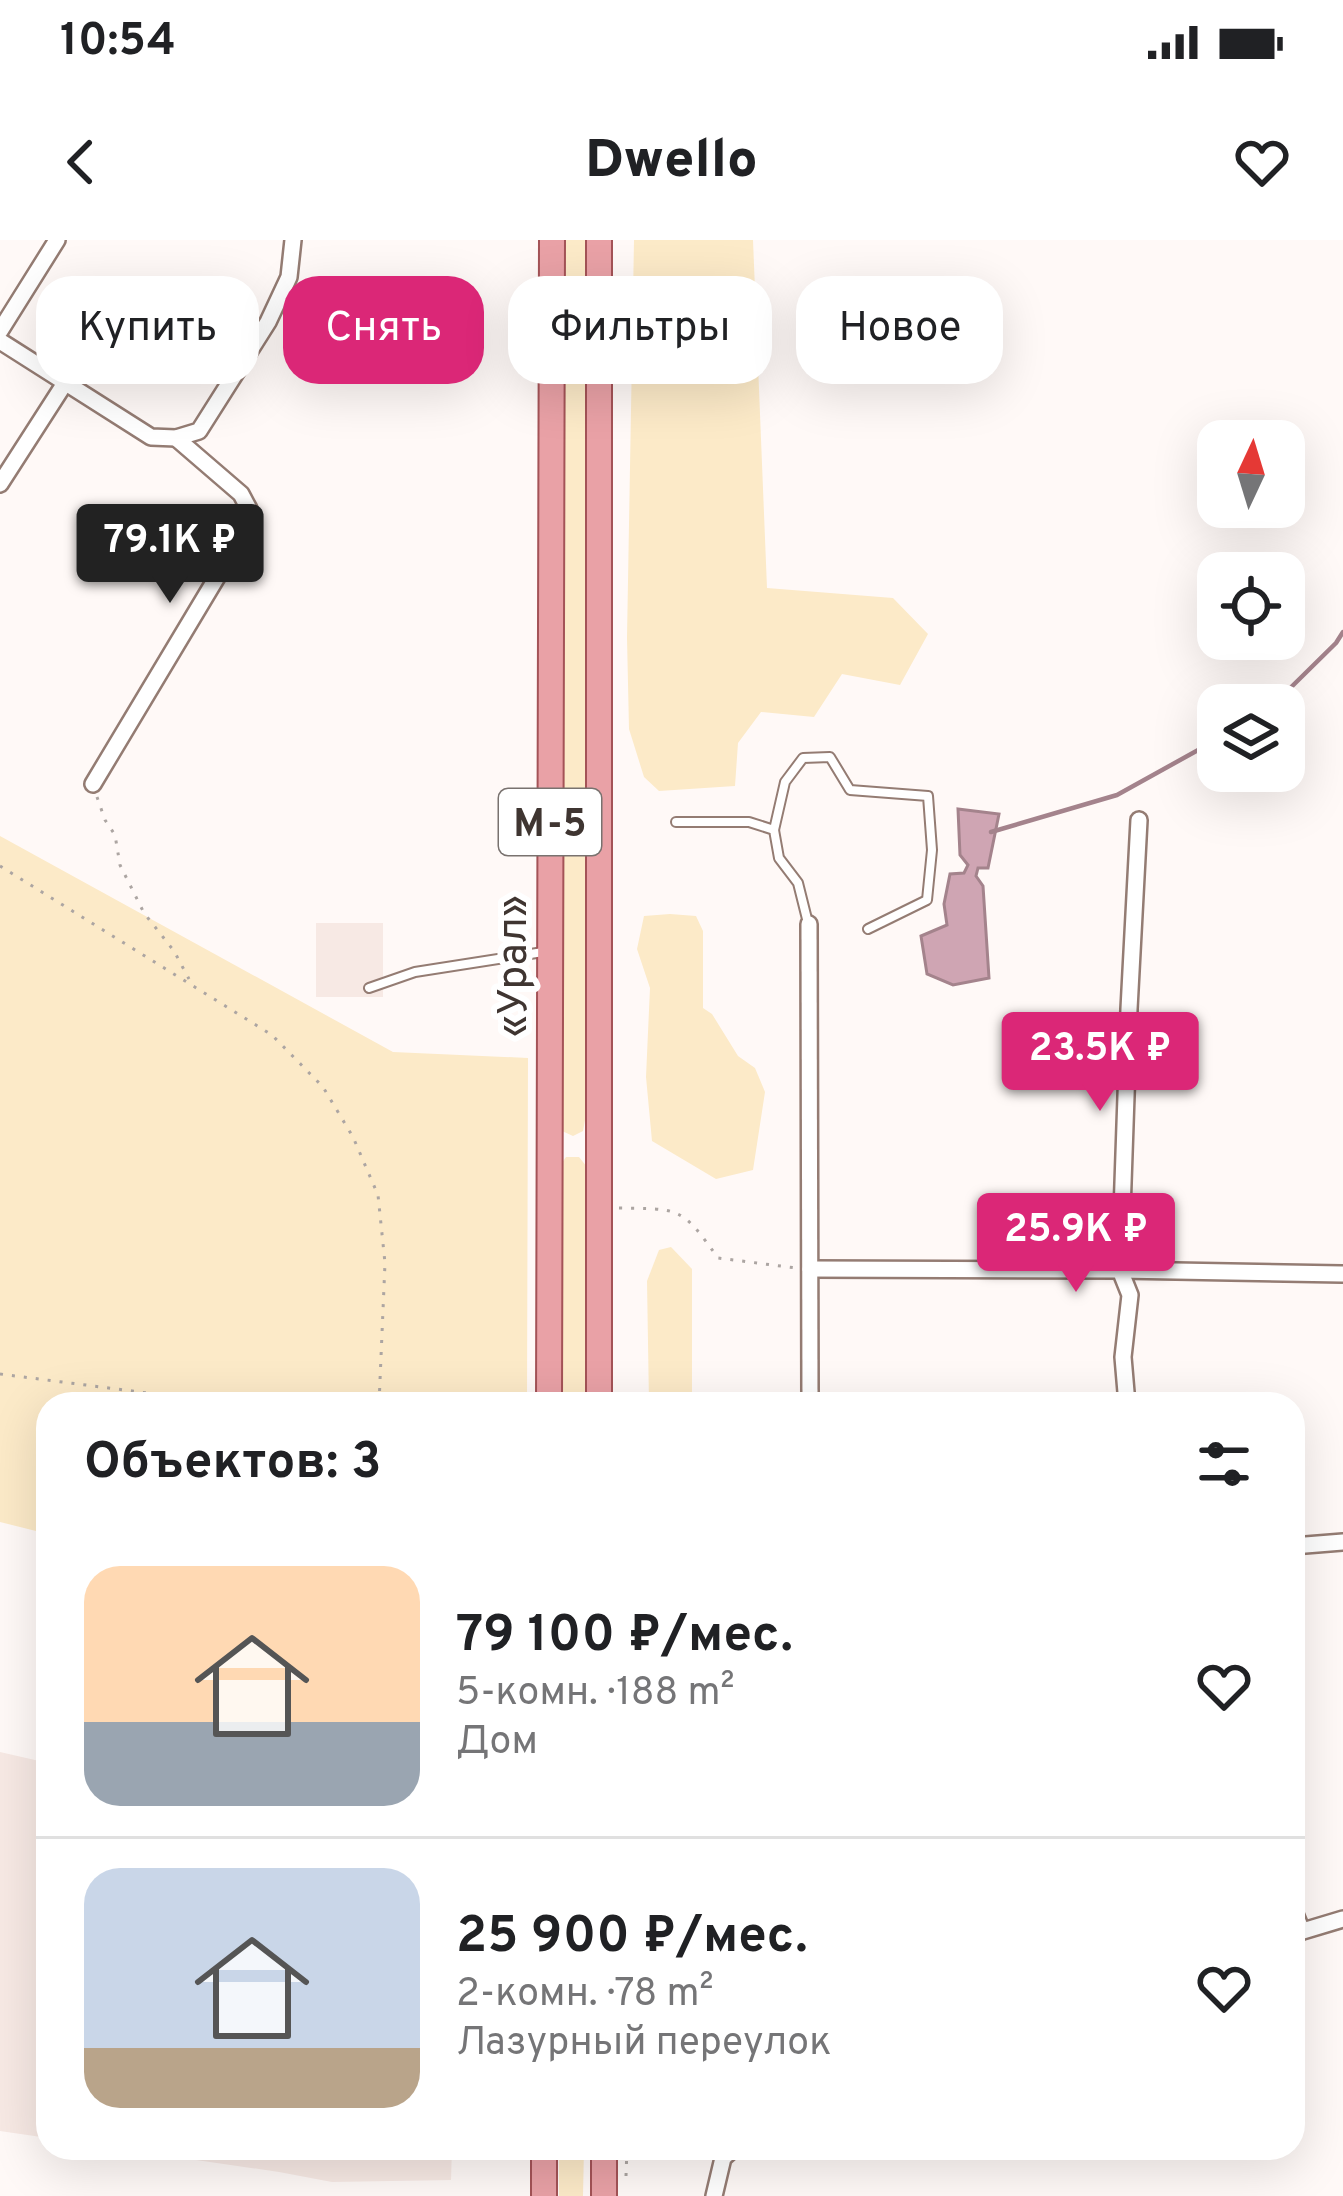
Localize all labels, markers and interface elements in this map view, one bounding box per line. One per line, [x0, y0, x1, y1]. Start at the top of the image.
text: 10:54 [60, 14, 176, 71]
text: Dwello [585, 128, 758, 197]
icon: back [48, 129, 114, 195]
icon: heart [1229, 129, 1295, 195]
chip: Купить [36, 276, 259, 384]
chip: Снять [283, 276, 484, 384]
chip: Фильтры [508, 276, 772, 384]
chip: Новое [796, 276, 1003, 384]
north arrow [1197, 420, 1305, 528]
map controls [1197, 420, 1305, 792]
pin: 79.1K ₽ [59, 504, 281, 606]
text: 79.1K ₽ [104, 518, 236, 567]
button: locate [1197, 552, 1305, 660]
button: layers [1197, 684, 1305, 792]
road number: М-5 [499, 789, 601, 855]
street label: «Урал» [489, 895, 542, 1037]
pin: 23.5K ₽ [989, 1012, 1211, 1114]
text: 23.5K ₽ [1029, 1026, 1171, 1075]
pin: 25.9K ₽ [965, 1193, 1187, 1295]
text: 25.9K ₽ [1004, 1207, 1148, 1256]
icon: filters [1191, 1431, 1257, 1497]
text: Объектов: 3 [84, 1432, 382, 1497]
text: 79 100 ₽/мес. [456, 1605, 793, 1670]
icon: home [180, 1614, 324, 1758]
icon: heart [1191, 1653, 1257, 1719]
text: 5-комн. · 188 m² [456, 1670, 735, 1719]
text: Дом [456, 1719, 538, 1768]
text: 25 900 ₽/мес. [456, 1906, 808, 1971]
icon: home [180, 1916, 324, 2060]
icon: heart [1191, 1955, 1257, 2021]
text: 2-комн. · 78 m² [456, 1971, 714, 2020]
text: Лазурный переулок [456, 2020, 832, 2069]

